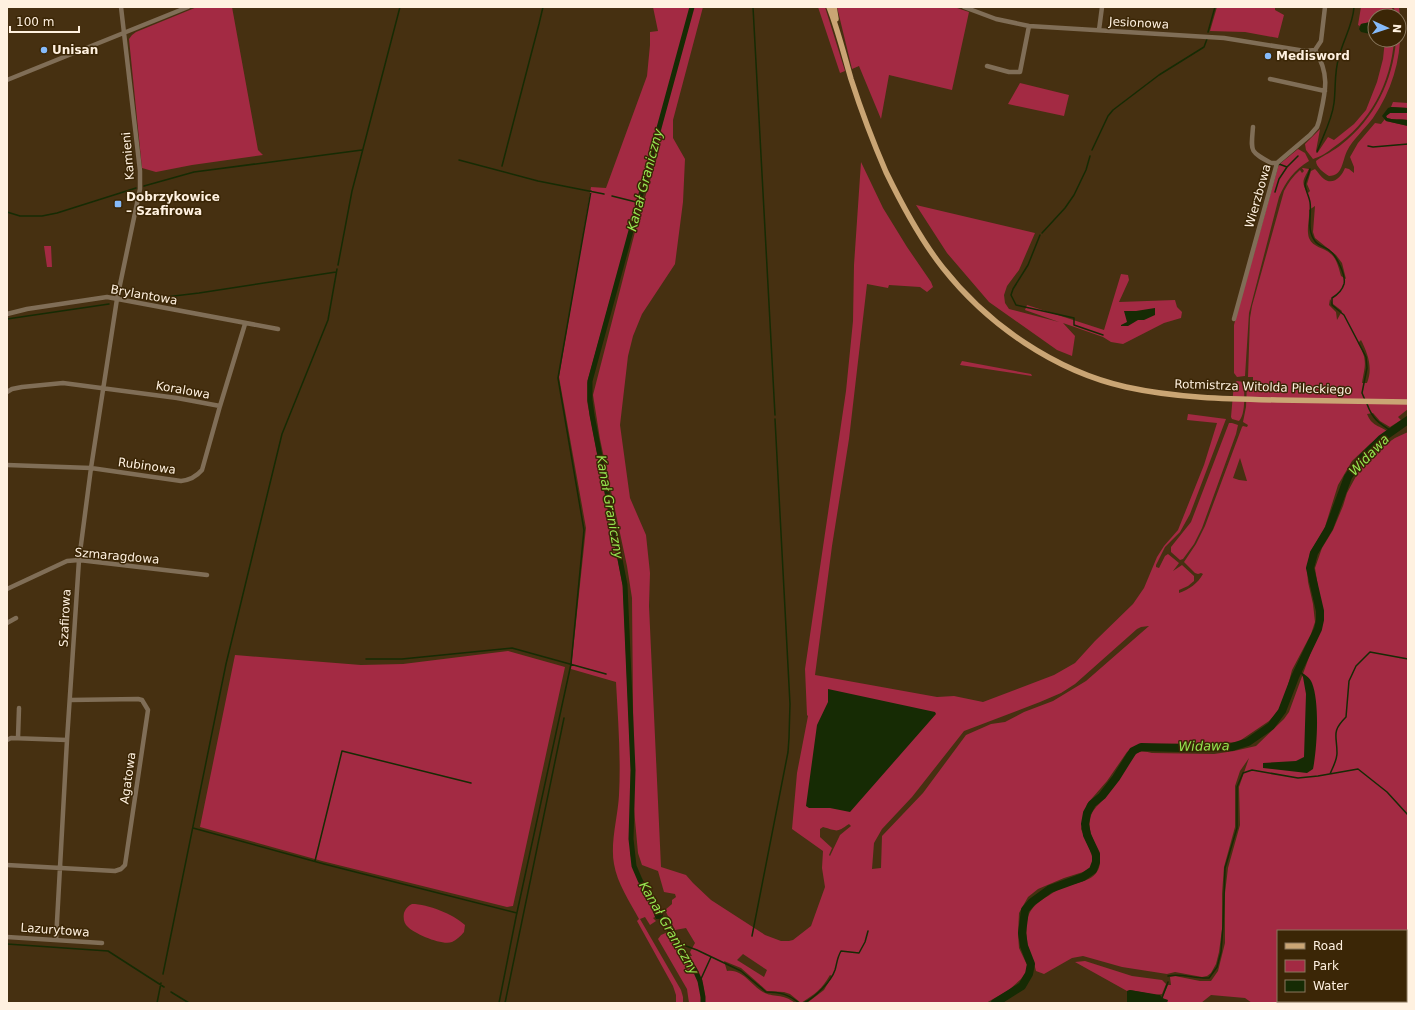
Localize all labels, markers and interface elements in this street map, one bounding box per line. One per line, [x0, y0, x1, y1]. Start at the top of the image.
scale bar [10, 8, 79, 34]
north arrow [1367, 8, 1407, 48]
street label: Jesionowa [1108, 14, 1169, 32]
text: 100 m [16, 15, 54, 29]
text: N [1390, 24, 1403, 33]
place label: Unisan [52, 43, 98, 57]
marker: Unisan [39, 45, 49, 55]
place label: Medisword [1276, 49, 1350, 63]
marker: Medisword [1263, 51, 1273, 61]
water label: Kanał Graniczny [624, 127, 666, 233]
street label: Kamieni [119, 131, 137, 181]
street label: Wierzbowa [1242, 162, 1274, 230]
place label: Dobrzykowice – Szafirowa [126, 190, 220, 218]
marker: Dobrzykowice – Szafirowa [113, 199, 123, 209]
street label: Brylantowa [109, 282, 179, 308]
street label: Rotmistrza Witolda Pileckiego [1174, 377, 1352, 397]
street label: Koralowa [155, 378, 211, 402]
water label: Widawa [1346, 431, 1392, 479]
water label: Kanał Graniczny [593, 454, 627, 560]
street label: Rubinowa [117, 455, 177, 477]
street label: Szmaragdowa [74, 545, 160, 567]
street label: Szafirowa [56, 589, 74, 647]
water label: Widawa [1178, 738, 1230, 754]
street label: Agatowa [117, 751, 139, 805]
water label: Kanał Graniczny [636, 879, 702, 978]
street label: Lazurytowa [20, 921, 90, 939]
legend [1277, 930, 1407, 1002]
text: Road [1313, 939, 1343, 953]
text: Park [1313, 959, 1339, 973]
text: Water [1313, 979, 1349, 993]

